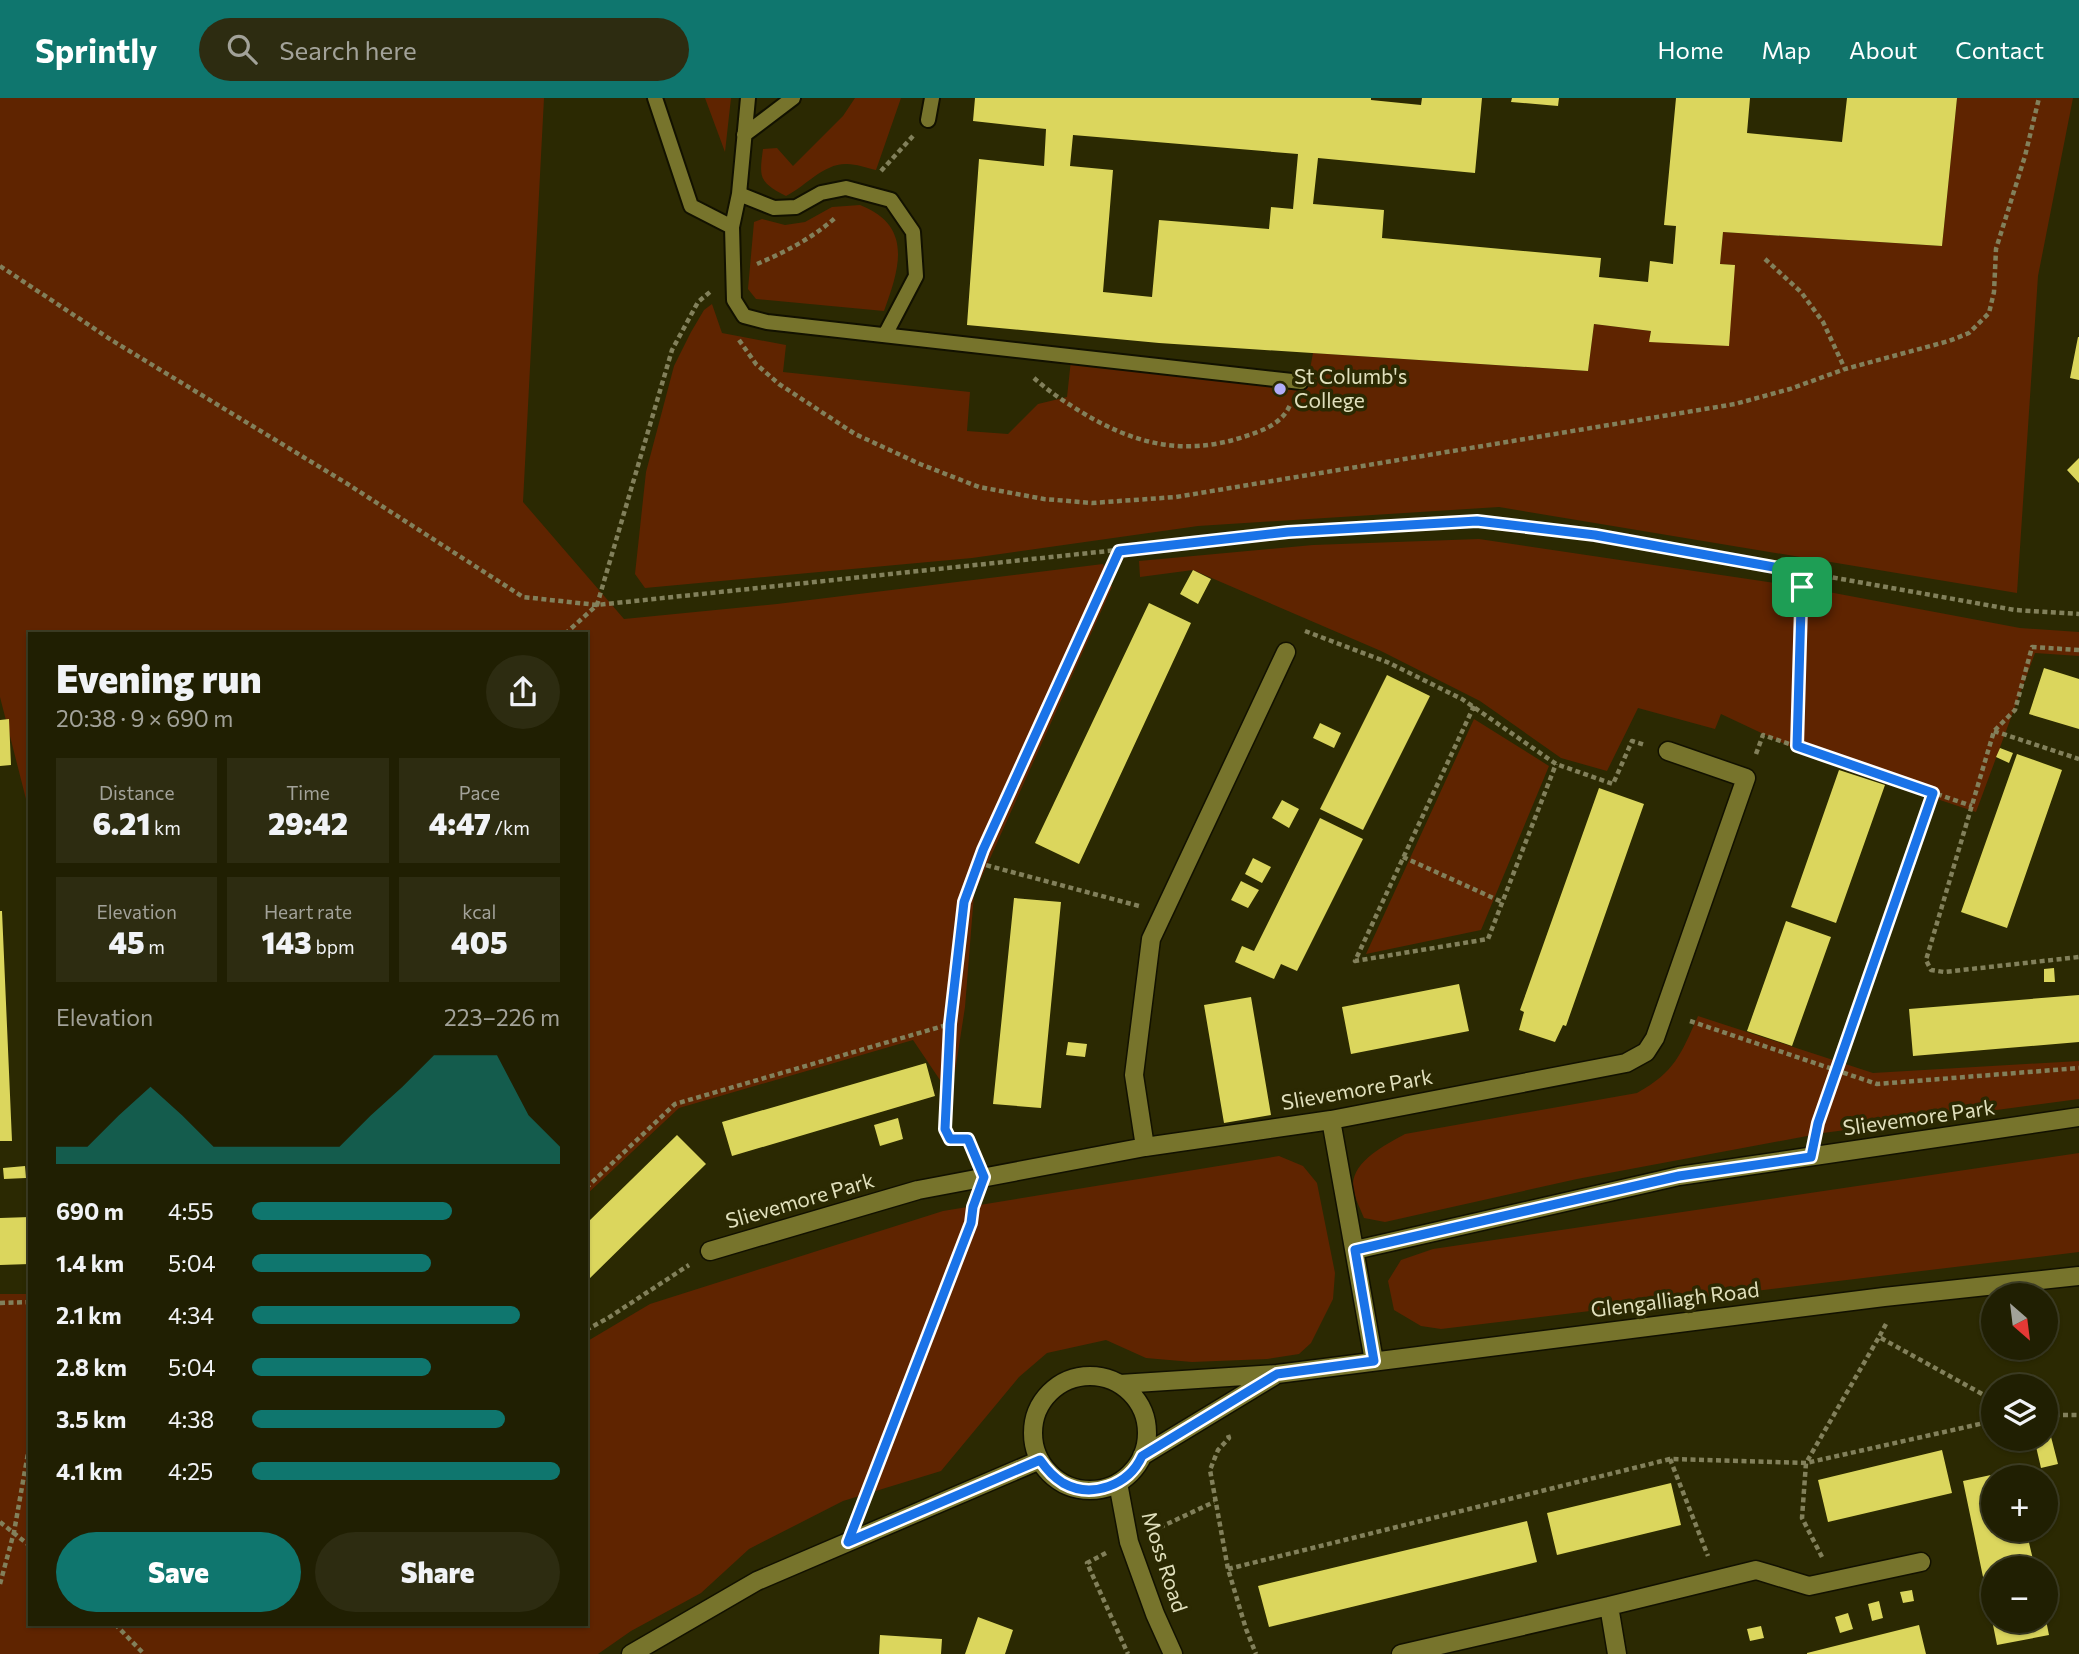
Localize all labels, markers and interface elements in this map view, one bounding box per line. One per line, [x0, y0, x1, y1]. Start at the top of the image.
search box [199, 18, 689, 81]
text: Sprintly [35, 29, 157, 70]
icon: search [223, 30, 261, 68]
text: Search here [279, 34, 417, 65]
text: Home [1658, 35, 1724, 64]
text: Map [1762, 35, 1811, 64]
text: About [1849, 35, 1917, 64]
text: Contact [1955, 35, 2044, 64]
place label: St Columb's College [1294, 363, 1407, 412]
marker: St Columb's College [1272, 381, 1288, 397]
pin [1772, 557, 1832, 617]
icon: arrive [1783, 568, 1821, 606]
text: Evening run [56, 654, 262, 701]
button: share [486, 655, 560, 729]
text: 20:38 · 9 × 690 m [56, 704, 233, 732]
text: Distance [99, 781, 174, 804]
text: Time [286, 781, 330, 804]
text: Pace [459, 781, 500, 804]
text: 6.21 [92, 804, 150, 841]
text: 29:42 [268, 804, 348, 841]
text: 4:47 [429, 804, 491, 841]
text: km [150, 816, 181, 839]
text: /km [491, 816, 530, 839]
text: Elevation [97, 900, 177, 923]
text: Heart rate [264, 900, 352, 923]
text: kcal [462, 900, 496, 923]
text: 45 [108, 923, 145, 960]
text: 143 [261, 923, 312, 960]
text: 405 [451, 923, 508, 960]
text: m [145, 935, 165, 958]
text: bpm [312, 935, 355, 958]
text: Elevation [56, 1003, 153, 1031]
text: 223–226 m [444, 1003, 560, 1031]
street label: Slievemore Park [1279, 1063, 1434, 1114]
street label: Slievemore Park [1841, 1093, 1996, 1140]
street label: Slievemore Park [722, 1166, 877, 1233]
text: 690 m [56, 1197, 124, 1225]
text: 4:55 [168, 1197, 214, 1225]
text: 1.4 km [56, 1249, 124, 1277]
text: 5:04 [168, 1249, 215, 1277]
street label: Glengalliagh Road [1589, 1276, 1760, 1321]
north arrow [1981, 1283, 2058, 1360]
map controls [1981, 1283, 2058, 1633]
text: 2.1 km [56, 1301, 122, 1329]
text: 4:34 [168, 1301, 214, 1329]
text: 2.8 km [56, 1353, 127, 1381]
text: 5:04 [168, 1353, 215, 1381]
button: layers [1981, 1374, 2058, 1451]
text: 3.5 km [56, 1405, 126, 1433]
text: 4:38 [168, 1405, 214, 1433]
text: 4.1 km [56, 1457, 122, 1485]
text: 4:25 [168, 1457, 213, 1485]
button: + [1981, 1465, 2058, 1542]
street label: Moss Road [1137, 1508, 1193, 1615]
button: Save [56, 1532, 301, 1612]
button: Share [315, 1532, 560, 1612]
button: − [1981, 1556, 2058, 1633]

